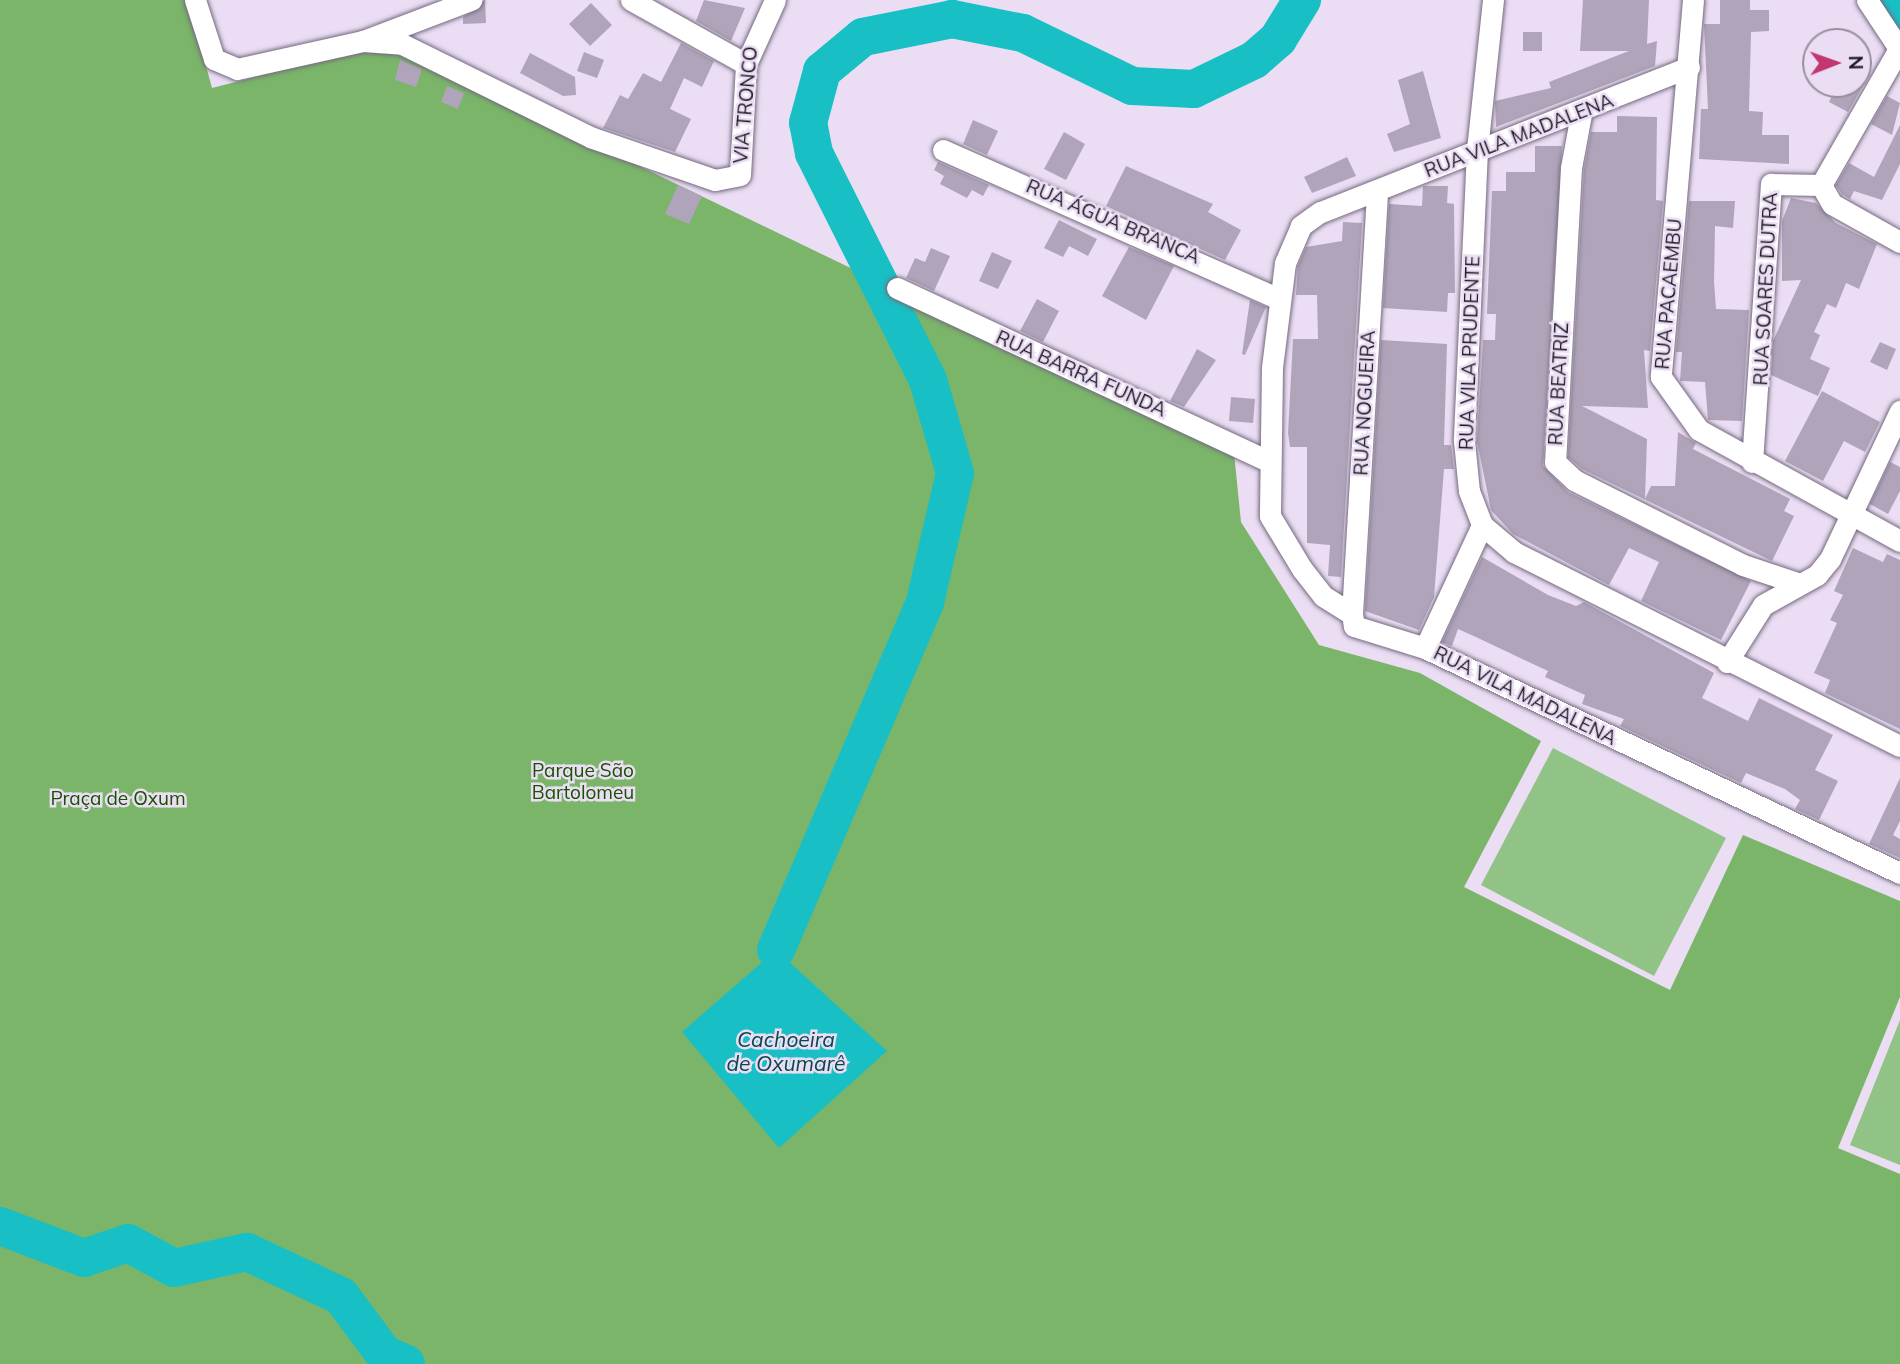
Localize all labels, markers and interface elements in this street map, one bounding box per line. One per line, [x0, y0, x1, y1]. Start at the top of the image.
north arrow [1802, 28, 1872, 98]
street label: VIA TRONCO [730, 45, 762, 165]
text: N [1844, 55, 1868, 70]
street label: RUA VILA MADALENA [1421, 89, 1617, 183]
street label: RUA ÁGUA BRANCA [1023, 175, 1203, 269]
street label: RUA SOARES DUTRA [1750, 192, 1782, 386]
street label: RUA PACAEMBU [1651, 218, 1687, 370]
street label: RUA VILA PRUDENTE [1455, 255, 1485, 451]
street label: RUA BEATRIZ [1544, 322, 1574, 446]
street label: RUA BARRA FUNDA [992, 326, 1170, 422]
street label: RUA NOGUEIRA [1350, 330, 1380, 476]
street label: RUA VILA MADALENA [1430, 642, 1620, 750]
park label: Parque São Bartolomeu [532, 760, 634, 804]
park label: Praça de Oxum [50, 788, 186, 810]
water label: Cachoeira de Oxumarê [726, 1026, 846, 1076]

